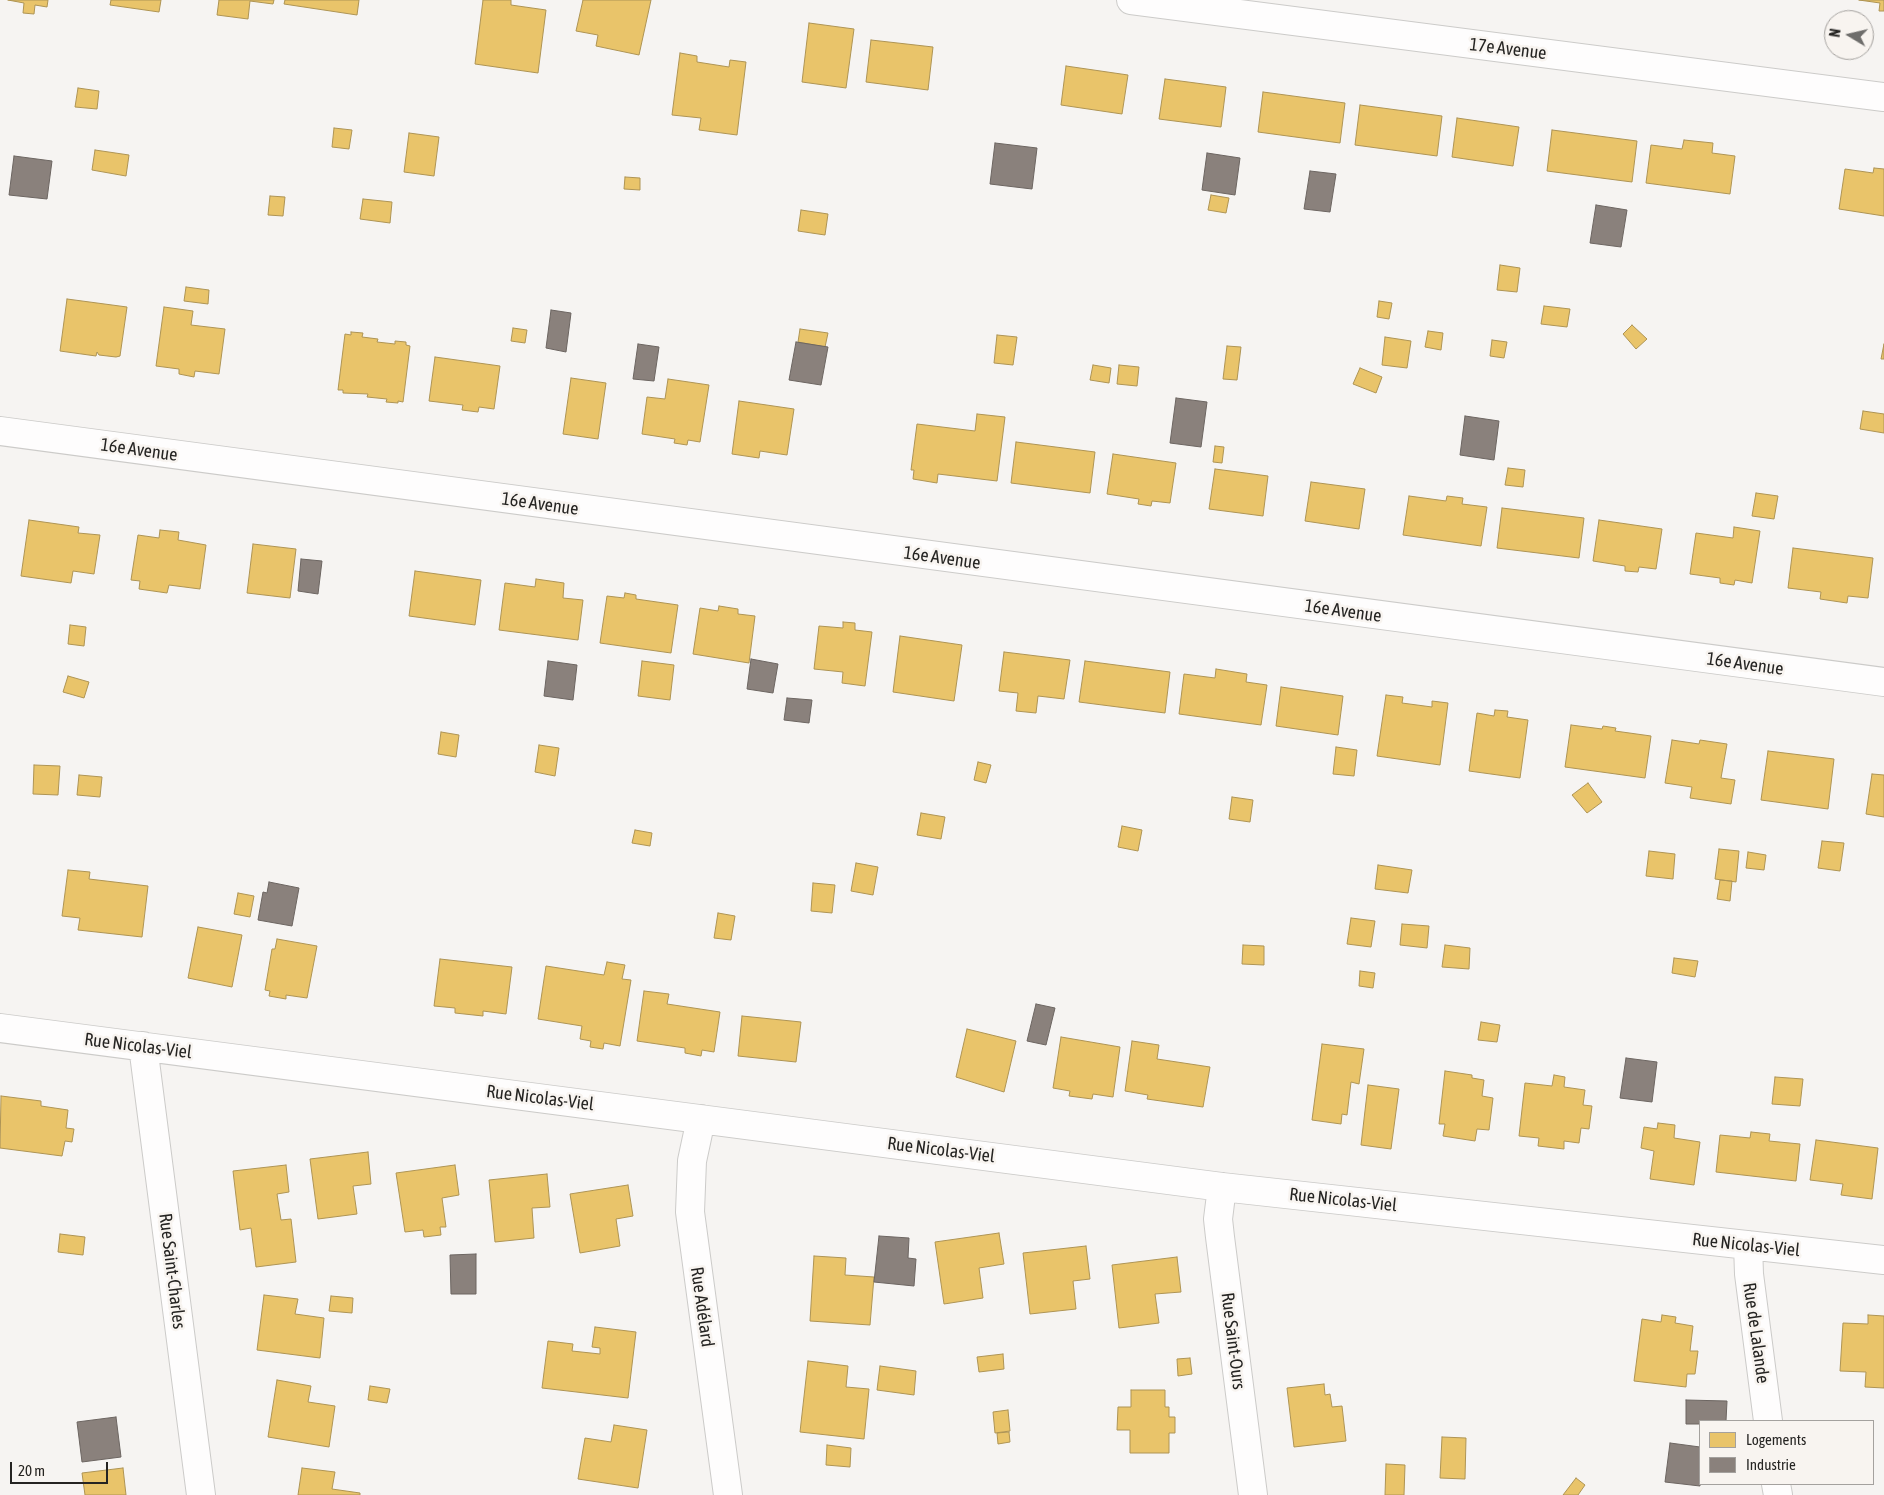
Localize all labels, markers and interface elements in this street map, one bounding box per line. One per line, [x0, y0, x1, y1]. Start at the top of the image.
north arrow [1824, 10, 1874, 60]
text: N [1827, 27, 1844, 38]
street label: 17e Avenue [1468, 34, 1548, 64]
street label: 16e Avenue [99, 434, 179, 466]
street label: 16e Avenue [500, 488, 580, 520]
street label: 16e Avenue [902, 542, 982, 574]
street label: 16e Avenue [1303, 595, 1383, 627]
street label: 16e Avenue [1705, 648, 1785, 680]
street label: Rue Nicolas-Viel [83, 1029, 193, 1063]
street label: Rue Nicolas-Viel [485, 1081, 595, 1115]
street label: Rue Nicolas-Viel [886, 1133, 996, 1167]
street label: Rue Nicolas-Viel [1288, 1184, 1398, 1216]
street label: Rue Saint-Charles [154, 1212, 190, 1330]
street label: Rue Nicolas-Viel [1691, 1229, 1801, 1261]
street label: Rue Adélard [686, 1265, 718, 1349]
street label: Rue de Lalande [1738, 1281, 1774, 1385]
street label: Rue Saint-Ours [1216, 1291, 1250, 1391]
legend [1699, 1420, 1874, 1485]
text: Logements [1746, 1431, 1806, 1448]
scale bar [12, 1452, 110, 1484]
text: Industrie [1746, 1456, 1796, 1473]
text: 20 m [18, 1462, 45, 1479]

